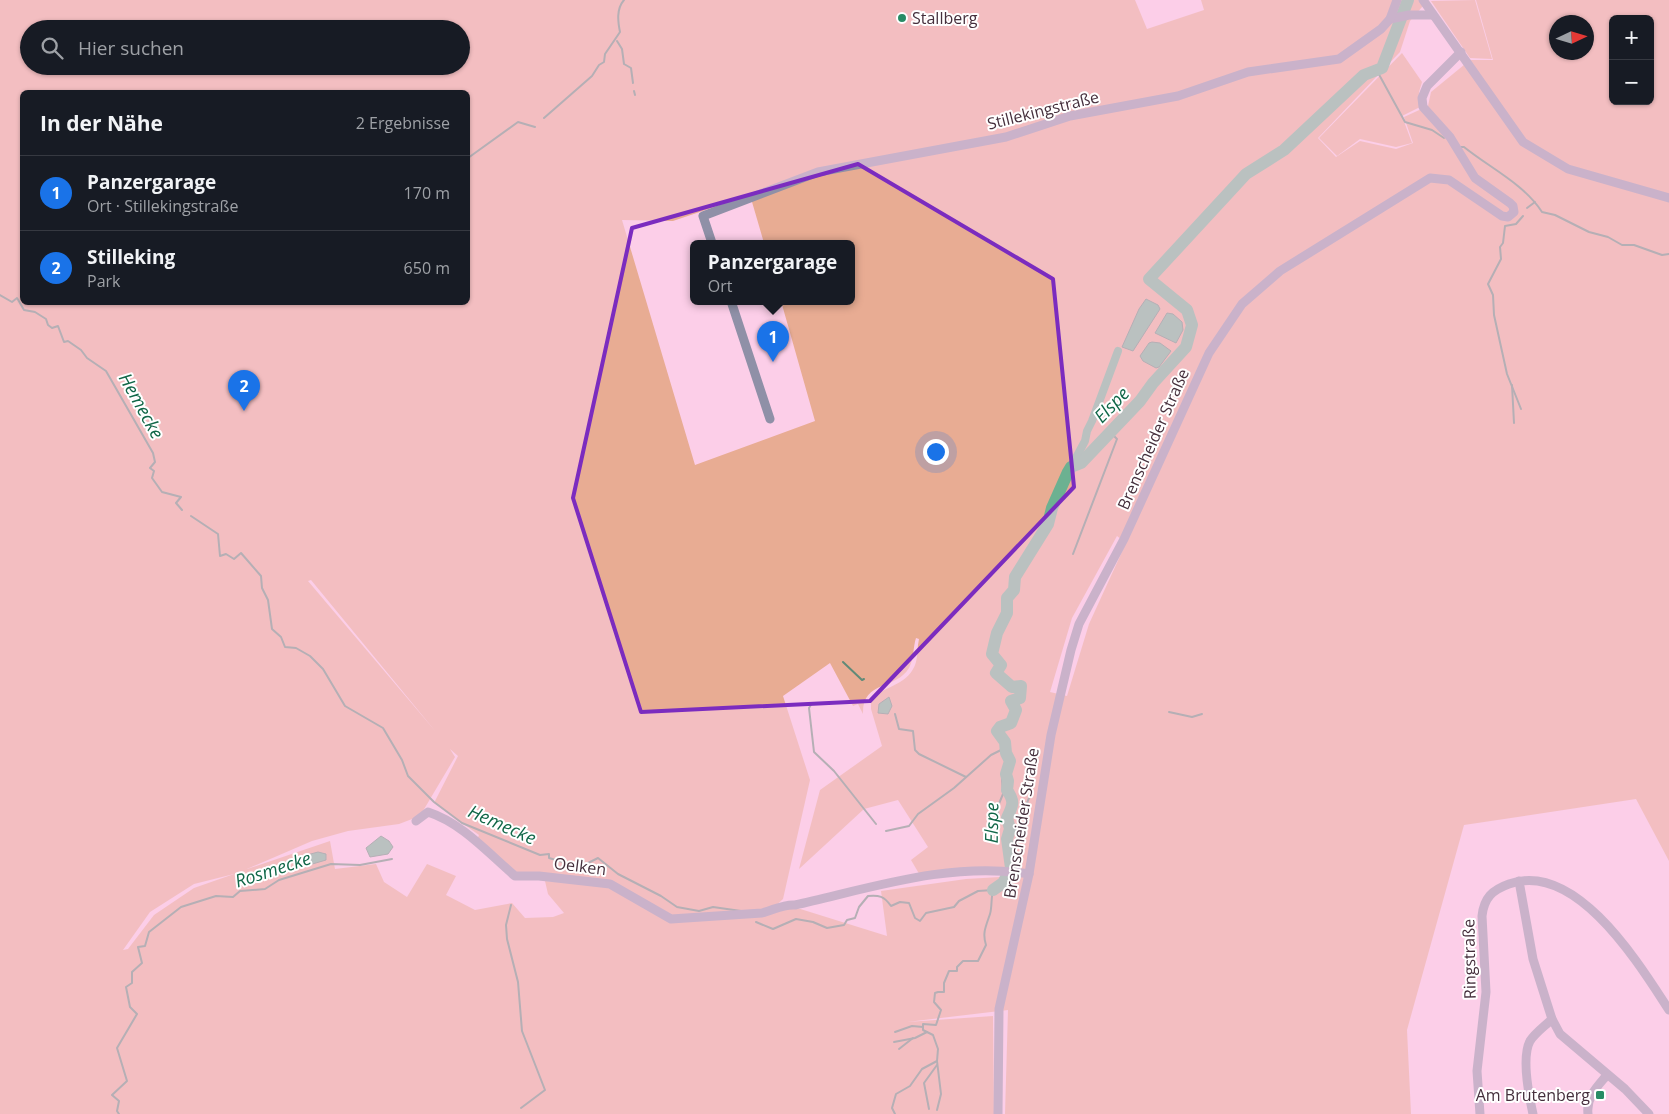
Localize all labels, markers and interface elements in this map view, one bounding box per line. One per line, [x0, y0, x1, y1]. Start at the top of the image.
place label: Stallberg [912, 7, 978, 29]
marker: Stallberg [896, 12, 908, 24]
north arrow [1549, 15, 1594, 60]
map controls [1609, 15, 1654, 105]
button: + [1609, 15, 1654, 60]
search box [20, 20, 470, 75]
icon: search [38, 34, 66, 62]
text: Hier suchen [78, 35, 184, 61]
button: − [1609, 60, 1654, 105]
street label: Stillekingstraße [985, 86, 1101, 134]
text: In der Nähe [40, 109, 163, 137]
text: 2 Ergebnisse [356, 112, 450, 134]
text: Panzergarage [87, 169, 216, 195]
text: 1 [51, 182, 61, 204]
text: 170 m [404, 182, 450, 204]
text: Ort · Stillekingstraße [87, 195, 238, 217]
popup [690, 240, 855, 305]
text: Stilleking [87, 244, 175, 270]
text: Panzergarage [708, 249, 837, 275]
text: 2 [51, 257, 61, 279]
text: 650 m [404, 257, 450, 279]
text: Park [87, 270, 120, 292]
text: Ort [708, 275, 733, 297]
pin: 1 [757, 321, 789, 362]
street label: Brenscheider Straße [1112, 365, 1194, 513]
water label: Hemecke [114, 368, 170, 443]
pin: 2 [228, 370, 260, 411]
water label: Elspe [1088, 381, 1134, 427]
your location [923, 439, 949, 465]
street label: Brenscheider Straße [998, 746, 1044, 900]
water label: Hemecke [465, 799, 540, 850]
water label: Elspe [979, 802, 1003, 844]
water label: Rosmecke [232, 845, 314, 893]
street label: Oelken [553, 852, 607, 880]
street label: Ringstraße [1457, 919, 1481, 999]
place label: Am Brutenberg [1476, 1084, 1590, 1106]
marker: Am Brutenberg [1594, 1089, 1606, 1101]

